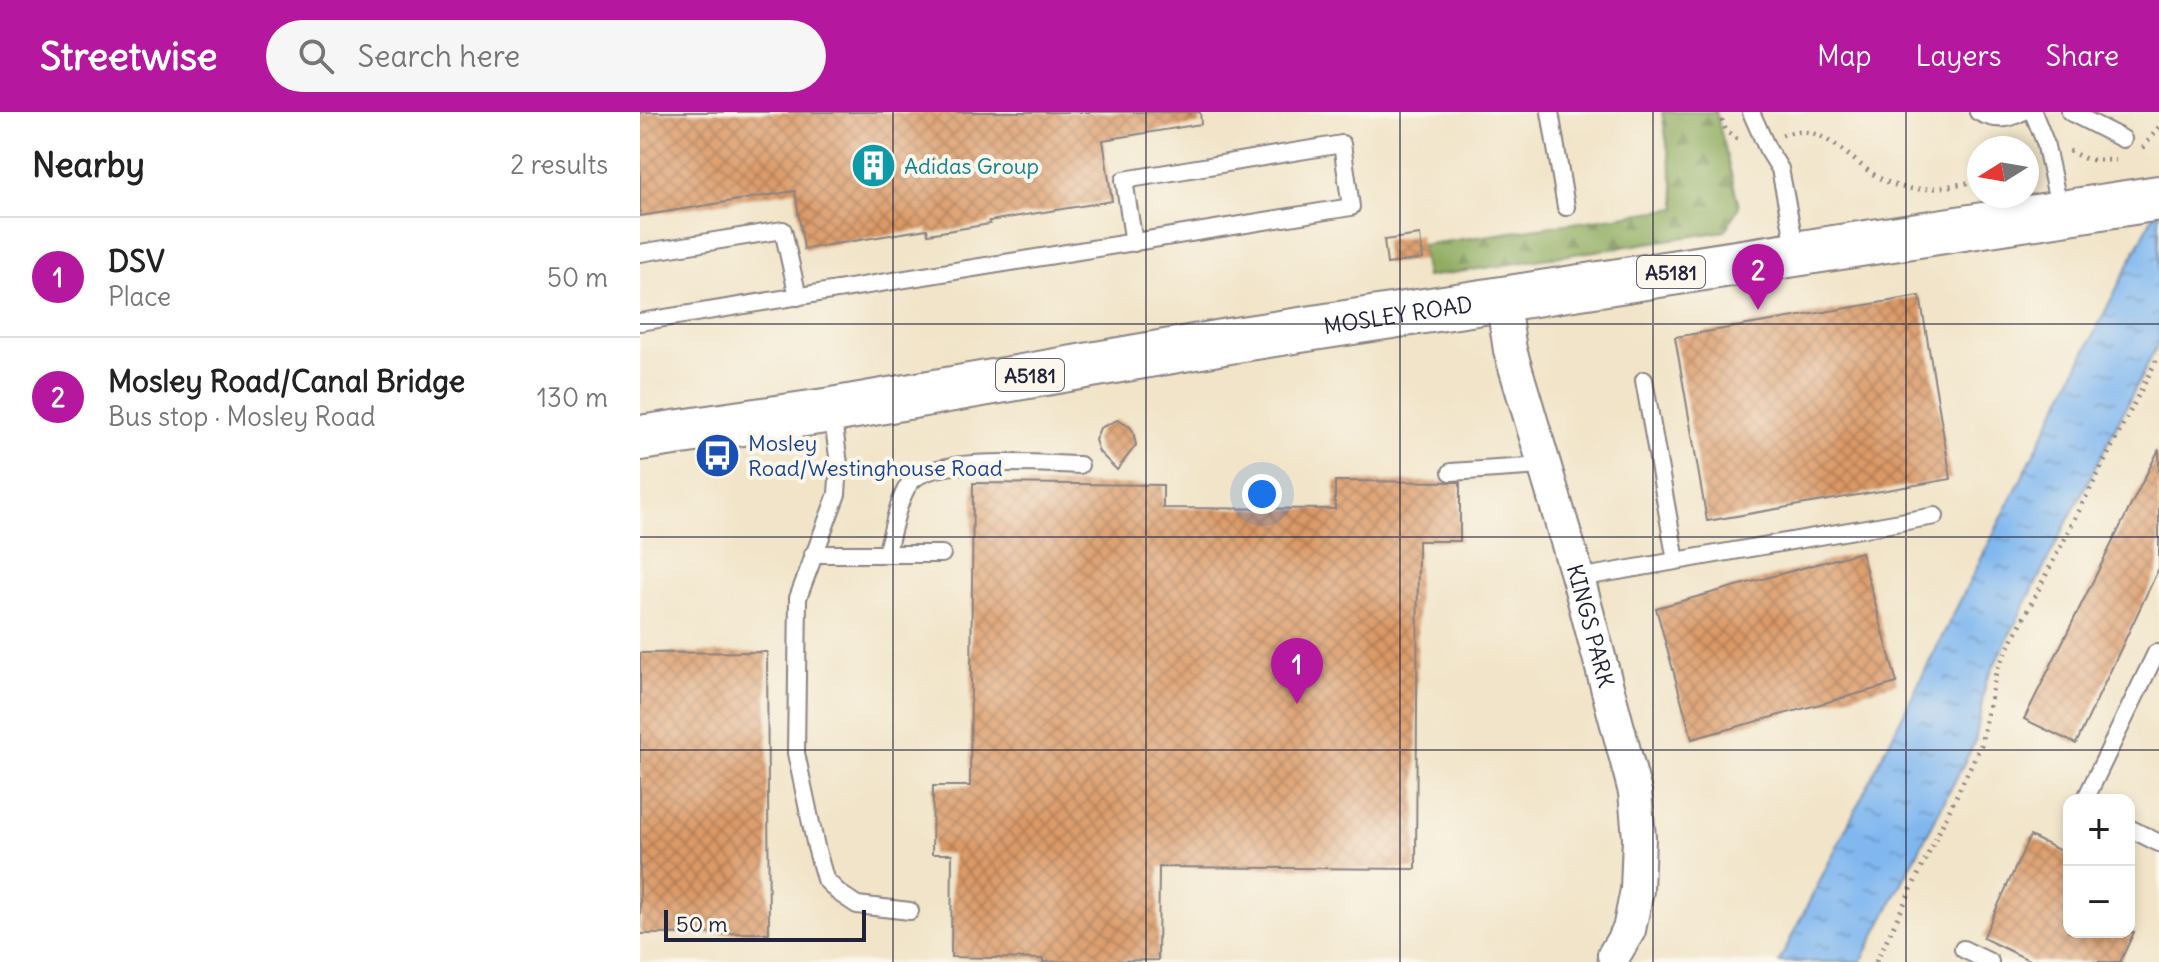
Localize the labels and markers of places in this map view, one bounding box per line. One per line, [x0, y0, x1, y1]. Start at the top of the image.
building icon: Adidas Group [849, 142, 897, 190]
place label: Adidas Group [904, 152, 1039, 180]
pin: 2 [1732, 244, 1784, 310]
place label: Mosley Road/Westinghouse Road [748, 429, 1003, 482]
bus stop icon: Mosley Road/Westinghouse Road [693, 432, 741, 480]
pin: 1 [1271, 638, 1323, 704]

